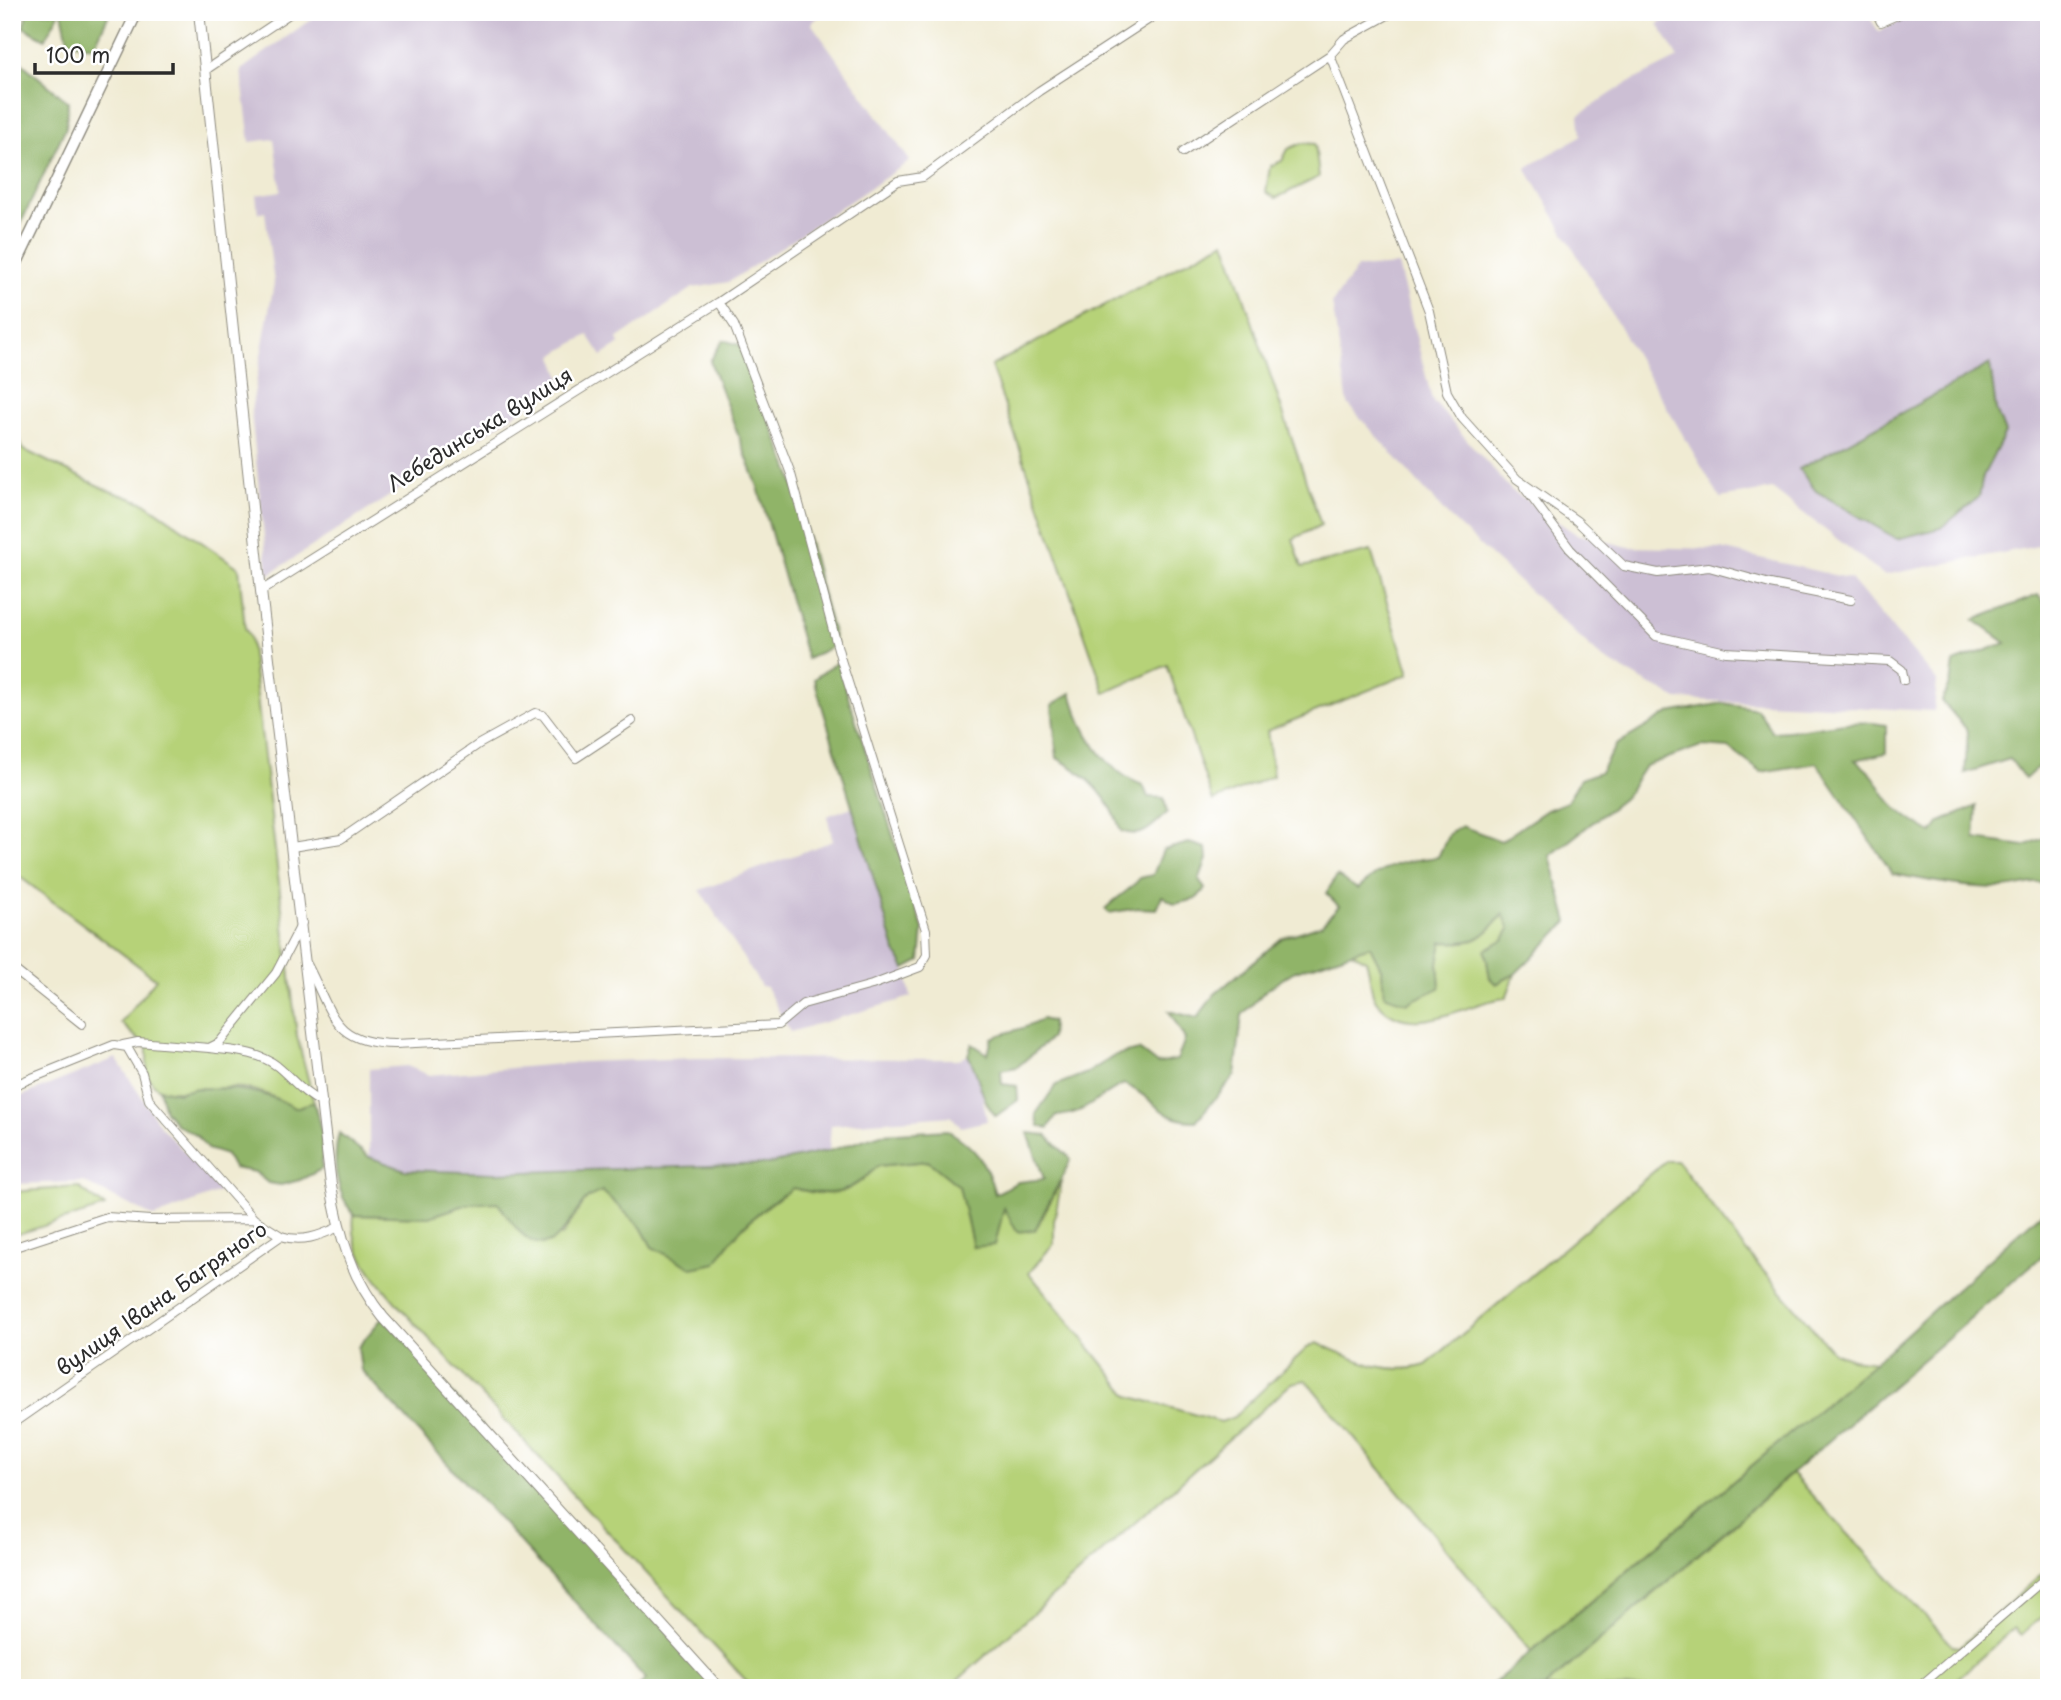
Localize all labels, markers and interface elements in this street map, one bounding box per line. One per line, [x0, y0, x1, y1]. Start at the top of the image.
scale bar [35, 32, 173, 76]
text: 100 m [46, 38, 110, 70]
street label: Лебединська вулиця [380, 358, 578, 499]
street label: вулиця Івана Багряного [49, 1212, 273, 1383]

